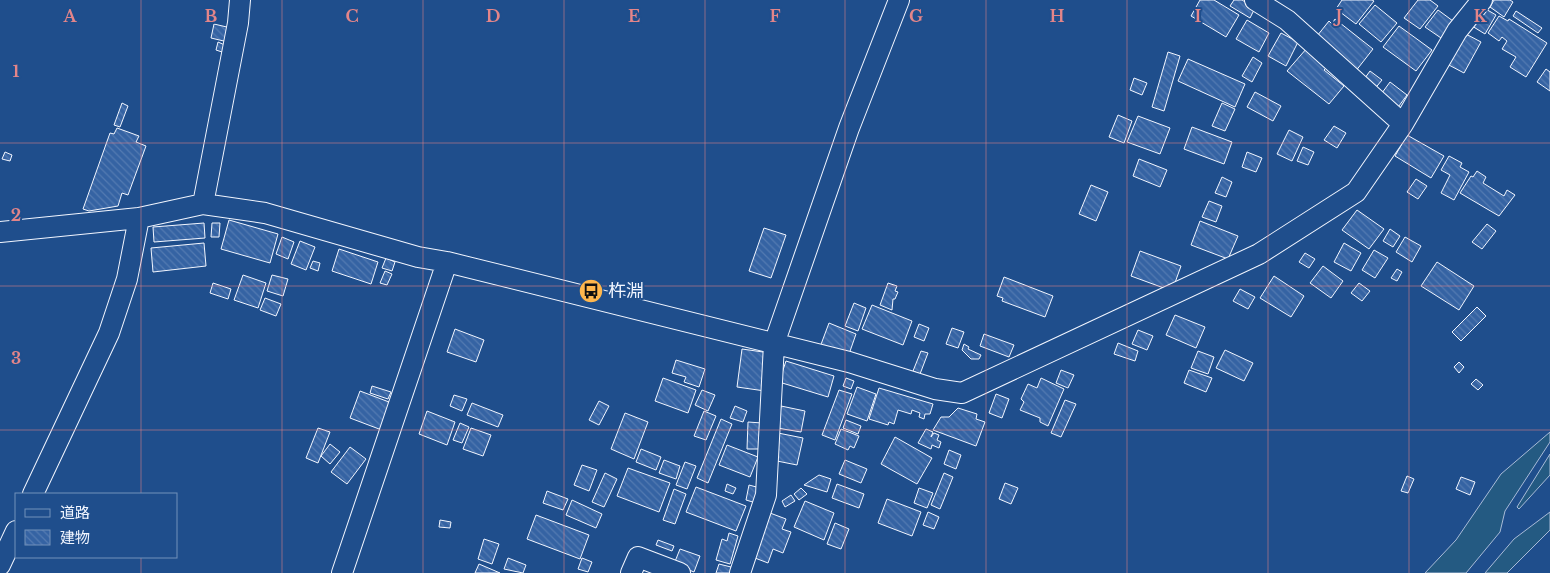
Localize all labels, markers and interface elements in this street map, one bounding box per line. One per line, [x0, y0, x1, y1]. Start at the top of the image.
text: A [63, 6, 78, 26]
text: B [205, 6, 218, 26]
text: C [345, 6, 359, 26]
text: D [486, 6, 500, 26]
text: E [628, 6, 640, 26]
text: F [769, 6, 781, 26]
text: G [909, 6, 923, 26]
text: H [1049, 6, 1065, 26]
text: I [1195, 6, 1202, 26]
text: J [1333, 6, 1342, 26]
text: K [1473, 6, 1487, 26]
text: 1 [13, 61, 20, 81]
text: 2 [11, 205, 21, 225]
bus stop icon: 杵淵 [578, 278, 604, 304]
place label: 杵淵 [608, 280, 644, 302]
text: 3 [11, 348, 21, 368]
legend [15, 493, 178, 558]
text: 道路 [60, 503, 90, 522]
text: 建物 [60, 528, 90, 547]

